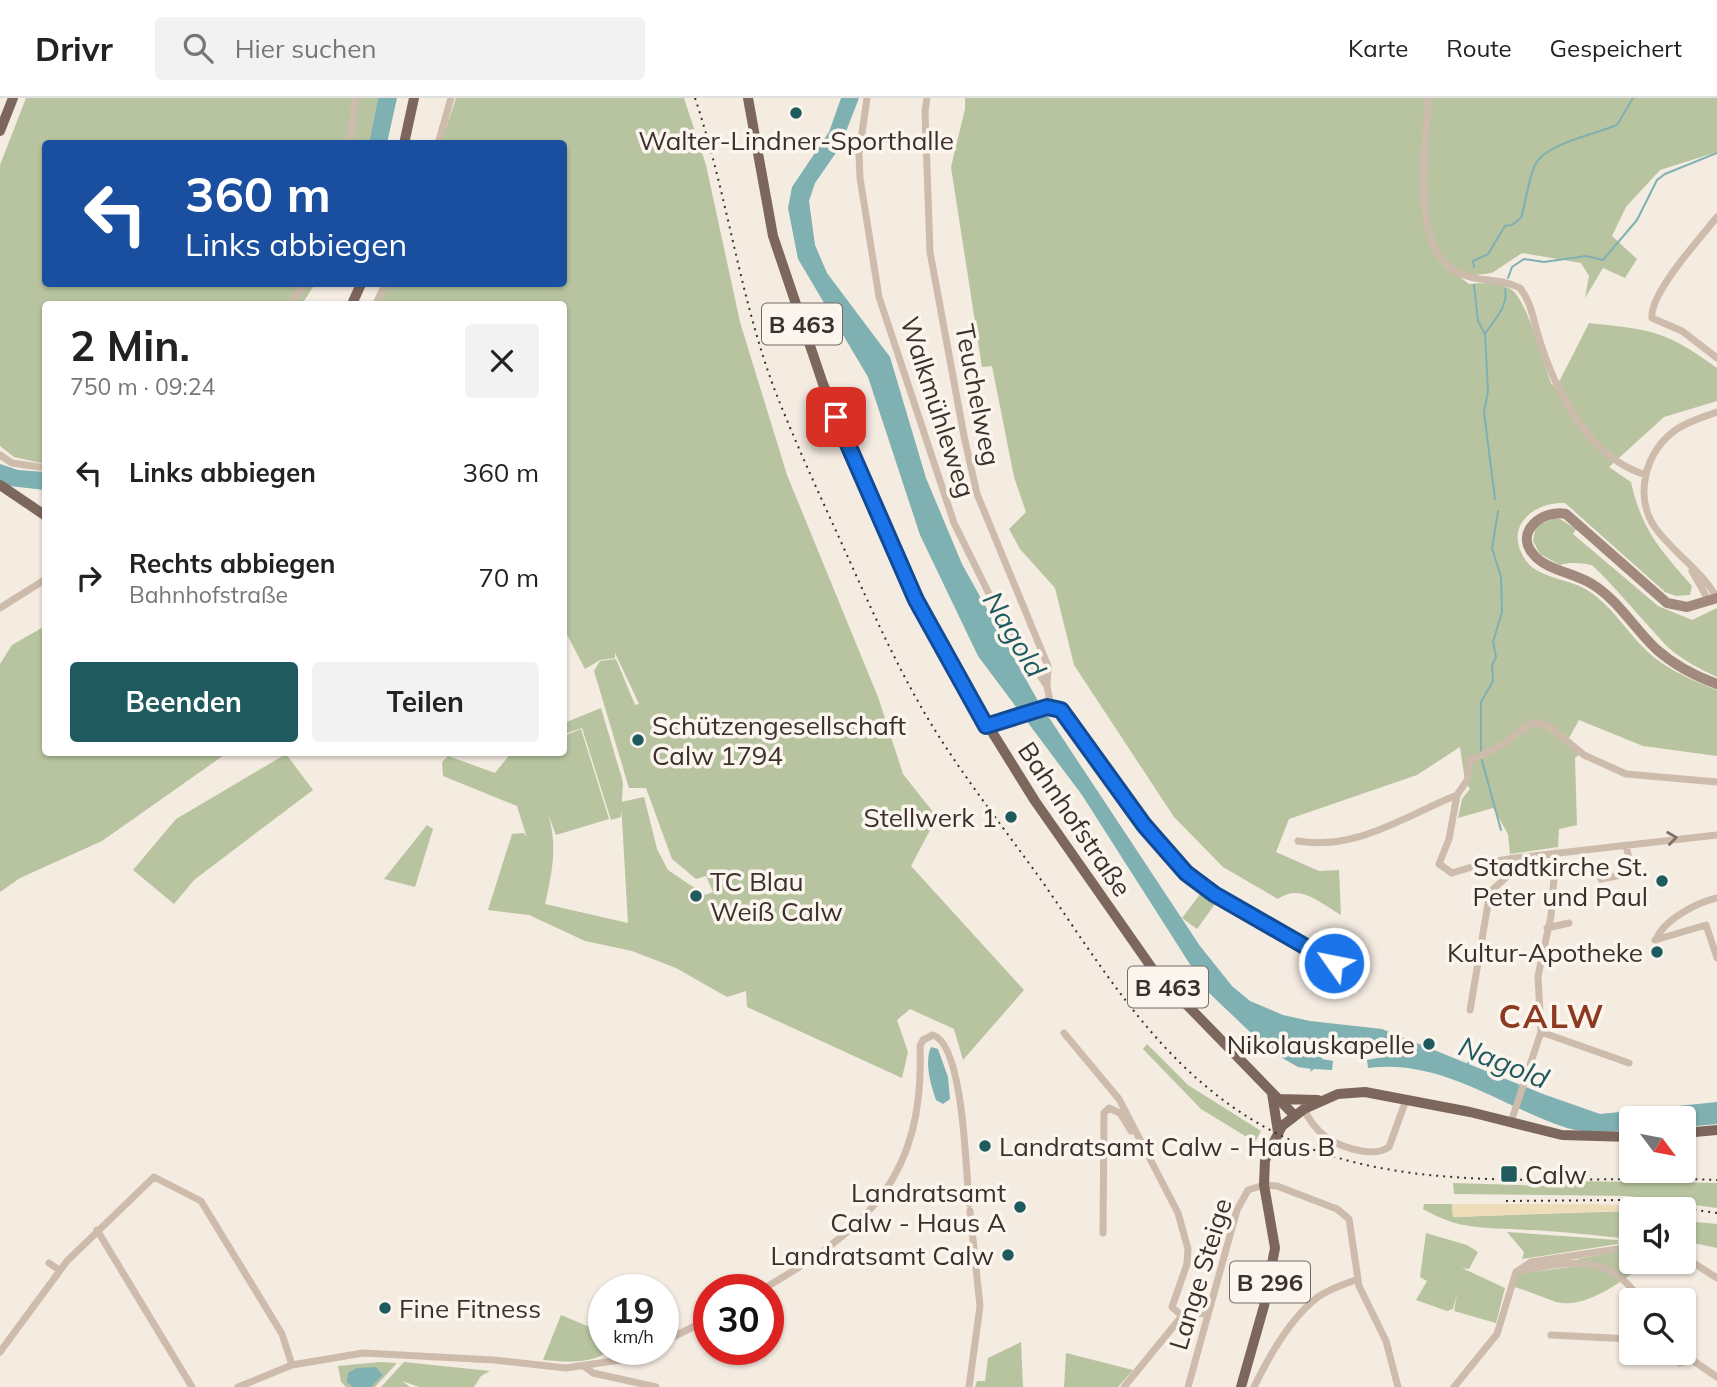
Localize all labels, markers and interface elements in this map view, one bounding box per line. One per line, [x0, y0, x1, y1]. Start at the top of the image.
search box [155, 17, 645, 80]
text: Drivr [35, 28, 113, 69]
icon: search [179, 29, 217, 67]
text: Hier suchen [235, 32, 377, 65]
text: Karte [1348, 33, 1408, 63]
text: Route [1446, 33, 1512, 63]
text: Gespeichert [1550, 33, 1682, 63]
marker: Walter-Lindner-Sporthalle [788, 105, 804, 121]
place label: Walter-Lindner-Sporthalle [638, 124, 954, 157]
text: 360 m [185, 163, 331, 224]
icon: left [70, 168, 161, 259]
text: Links abbiegen [185, 224, 407, 264]
road number: B 463 [762, 304, 842, 344]
street label: Walkmühleweg [893, 312, 983, 502]
text: 2 Min. [70, 319, 190, 372]
street label: Teuchelweg [948, 321, 1008, 469]
button: close [465, 324, 539, 398]
text: 750 m · 09:24 [70, 372, 215, 401]
pin [806, 387, 866, 447]
icon: arrive [817, 398, 855, 436]
icon: left [70, 454, 108, 492]
text: Links abbiegen [129, 456, 316, 489]
text: 360 m [463, 456, 539, 489]
text: Rechts abbiegen [129, 547, 335, 580]
icon: right [70, 559, 108, 597]
text: 70 m [478, 561, 539, 594]
text: Bahnhofstraße [129, 580, 288, 609]
water label: Nagold [976, 585, 1054, 683]
button: Beenden [70, 662, 298, 742]
button: Teilen [312, 662, 539, 742]
place label: Schützengesellschaft Calw 1794 [652, 709, 906, 772]
marker: Schützengesellschaft Calw 1794 [630, 732, 646, 748]
street label: Bahnhofstraße [1011, 735, 1139, 903]
place label: Stellwerk 1 [864, 801, 997, 834]
marker: Stellwerk 1 [1003, 809, 1019, 825]
one-way arrow [1666, 831, 1677, 846]
place label: Stadtkirche St. Peter und Paul [1472, 850, 1648, 913]
place label: TC Blau Weiß Calw [710, 865, 843, 928]
marker: Stadtkirche St. Peter und Paul [1654, 873, 1670, 889]
marker: TC Blau Weiß Calw [688, 888, 704, 904]
position arrow [1297, 926, 1371, 1000]
place label: Kultur-Apotheke [1447, 936, 1643, 969]
marker: Kultur-Apotheke [1649, 944, 1665, 960]
road number: B 463 [1128, 966, 1208, 1007]
district label: CALW [1499, 995, 1605, 1036]
place label: Nikolauskapelle [1227, 1028, 1415, 1061]
water label: Nagold [1454, 1028, 1554, 1096]
marker: Nikolauskapelle [1421, 1036, 1437, 1052]
north arrow [1619, 1106, 1696, 1183]
map controls [1619, 1106, 1696, 1365]
place label: Landratsamt Calw - Haus B [999, 1130, 1335, 1163]
marker: Landratsamt Calw - Haus B [977, 1138, 993, 1154]
place label: Calw [1525, 1158, 1587, 1191]
marker: Calw [1499, 1164, 1519, 1184]
place label: Landratsamt Calw - Haus A [830, 1176, 1006, 1239]
street label: Lange Steige [1161, 1194, 1239, 1354]
button: sound [1619, 1197, 1696, 1274]
marker: Landratsamt Calw - Haus A [1012, 1199, 1028, 1215]
place label: Landratsamt Calw [770, 1239, 994, 1272]
marker: Landratsamt Calw [1000, 1247, 1016, 1263]
road number: B 296 [1230, 1262, 1310, 1302]
speed limit sign: 30 [693, 1274, 784, 1365]
text: 19 [612, 1288, 655, 1332]
button: search [1619, 1288, 1696, 1365]
place label: Fine Fitness [399, 1292, 541, 1325]
marker: Fine Fitness [377, 1300, 393, 1316]
text: km/h [613, 1325, 654, 1348]

